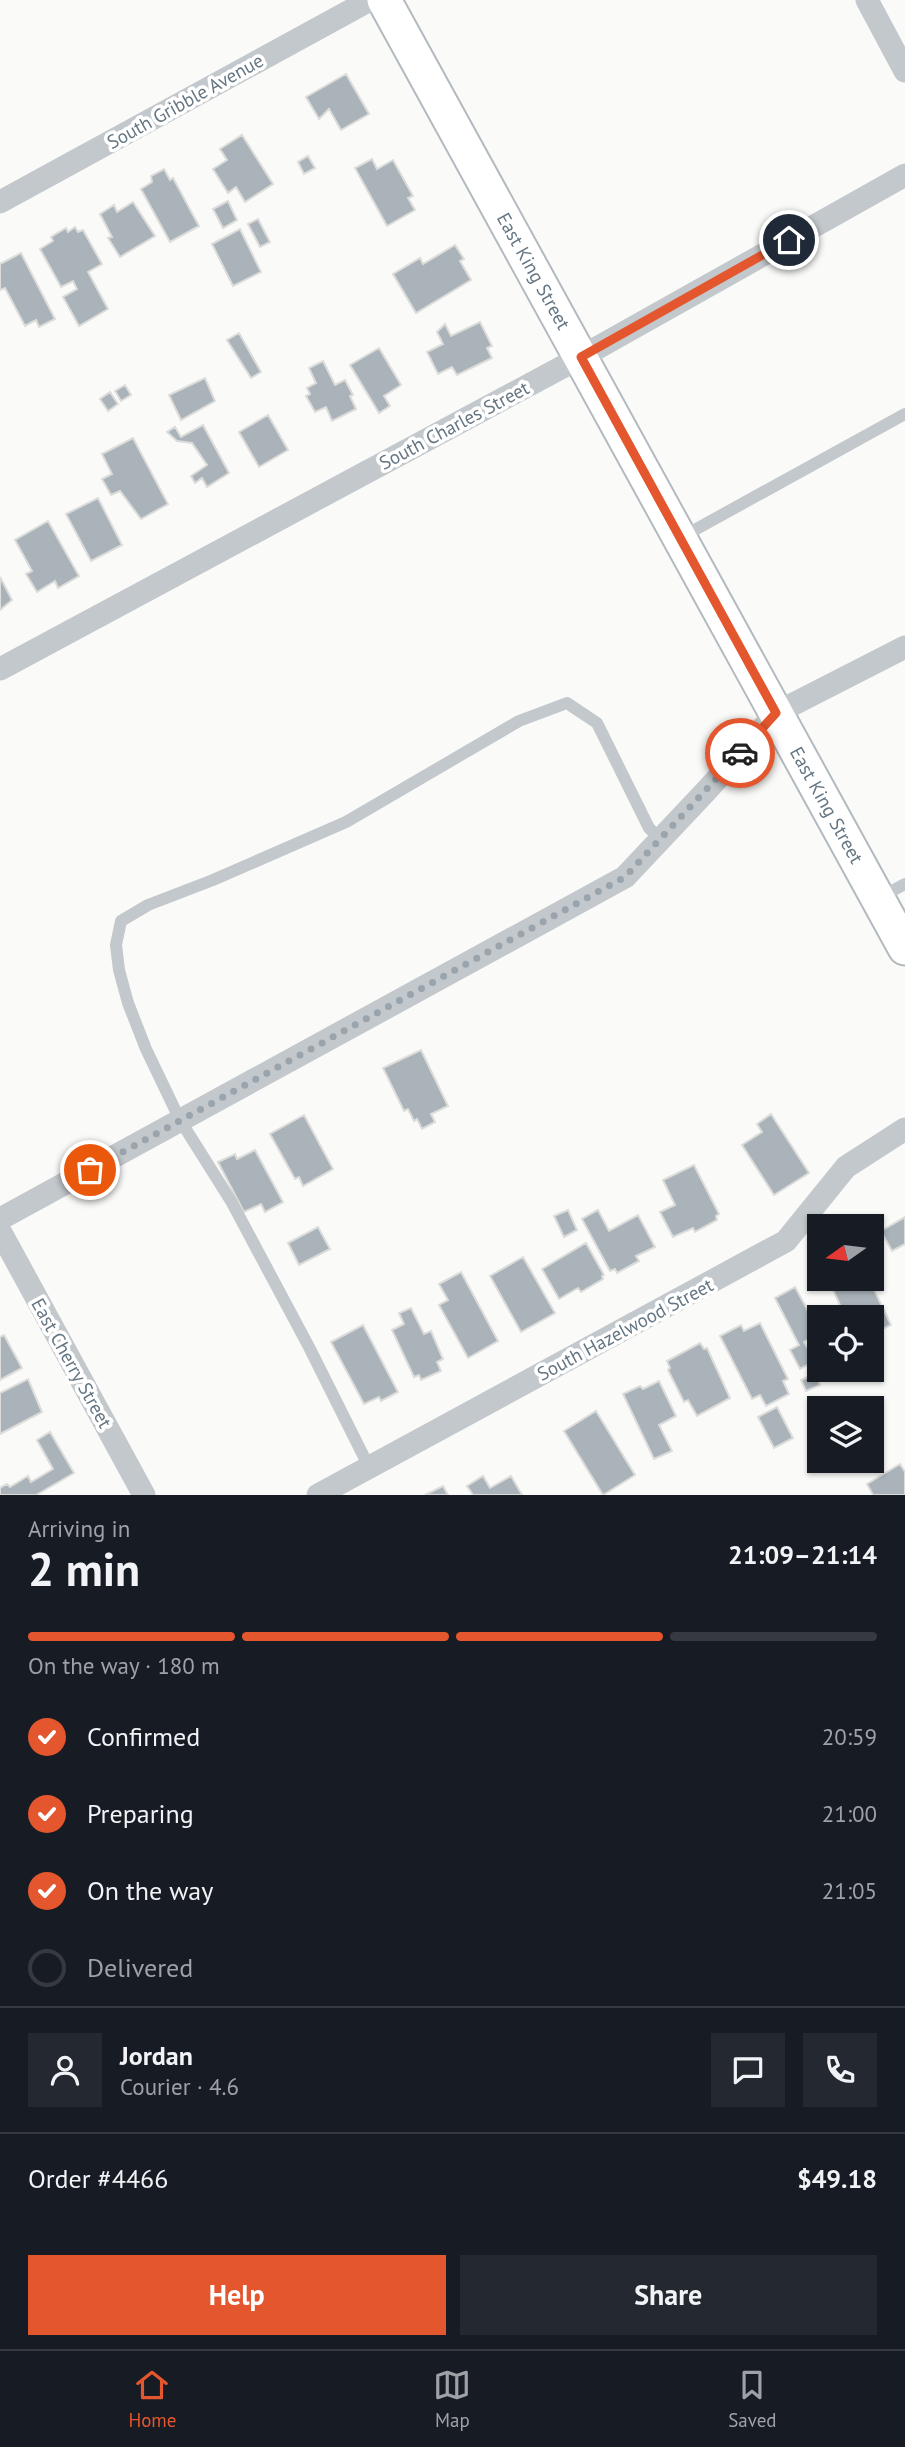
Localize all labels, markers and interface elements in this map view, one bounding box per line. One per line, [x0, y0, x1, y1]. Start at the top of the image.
street label: South Gribble Avenue [103, 48, 267, 154]
street label: East King Street [492, 208, 576, 334]
pin [759, 210, 819, 270]
icon: home [770, 221, 808, 259]
street label: South Charles Street [375, 375, 534, 475]
courier [705, 718, 775, 788]
icon: car [721, 734, 759, 772]
street label: East King Street [785, 742, 869, 868]
pin [60, 1140, 120, 1200]
icon: bag [71, 1151, 109, 1189]
north arrow [807, 1214, 884, 1292]
map controls [807, 1214, 884, 1473]
street label: South Hazelwood Street [533, 1272, 718, 1386]
street label: East Cherry Street [26, 1294, 118, 1433]
button: locate [807, 1305, 884, 1382]
button: layers [807, 1396, 884, 1473]
text: Arriving in [28, 1514, 130, 1543]
text: 21:09–21:14 [728, 1538, 877, 1571]
text: 2 min [28, 1539, 140, 1599]
text: On the way · 180 m [28, 1651, 220, 1680]
icon: check [28, 1718, 66, 1756]
text: Confirmed [87, 1720, 200, 1753]
text: 20:59 [822, 1722, 877, 1751]
icon: check [28, 1795, 66, 1833]
text: Preparing [87, 1797, 194, 1830]
text: 21:00 [822, 1799, 877, 1828]
icon: check [28, 1872, 66, 1910]
text: On the way [87, 1874, 213, 1907]
text: 21:05 [822, 1876, 877, 1905]
text: Delivered [87, 1951, 193, 1984]
button: person [28, 2033, 102, 2107]
button: chat [711, 2033, 785, 2107]
button: phone [803, 2033, 877, 2107]
text: Jordan [120, 2039, 193, 2072]
text: Courier · 4.6 [120, 2072, 239, 2101]
text: Order #4466 [28, 2162, 168, 2195]
text: $49.18 [797, 2162, 877, 2195]
button: Help [28, 2255, 446, 2335]
button: Share [460, 2255, 877, 2335]
tab: Home [128, 2366, 176, 2432]
tab: Map [433, 2366, 471, 2432]
tab: Saved [728, 2366, 777, 2432]

